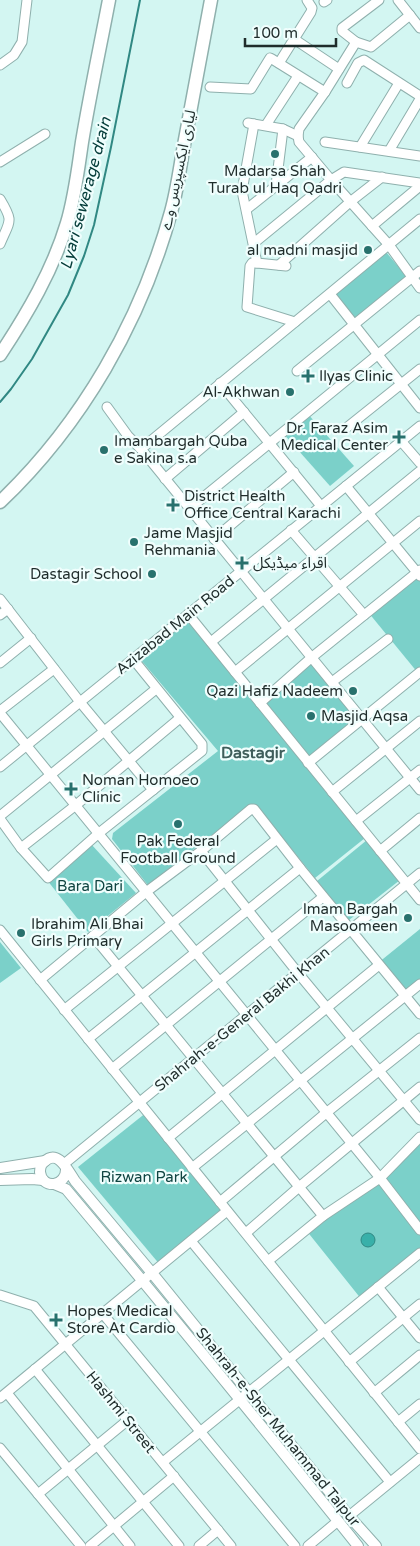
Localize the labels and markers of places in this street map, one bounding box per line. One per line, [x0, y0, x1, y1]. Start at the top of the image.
marker: Madarsa Shah Turab ul Haq Qadri [269, 148, 281, 160]
place label: Madarsa Shah Turab ul Haq Qadri [208, 162, 342, 197]
place label: al madni masjid [247, 241, 358, 259]
marker: al madni masjid [362, 244, 374, 256]
place label: Ilyas Clinic [319, 367, 393, 385]
marker: Ilyas Clinic [301, 369, 315, 383]
place label: Al-Akhwan [203, 383, 280, 401]
marker: Al-Akhwan [284, 386, 296, 398]
place label: Dr. Faraz Asim Medical Center [280, 419, 388, 454]
marker: Dr. Faraz Asim Medical Center [392, 430, 406, 444]
place label: Imambargah Quba e Sakina s.a [114, 432, 248, 467]
marker: Imambargah Quba e Sakina s.a [98, 444, 110, 456]
place label: District Health Office Central Karachi [184, 487, 341, 522]
marker: District Health Office Central Karachi [166, 498, 180, 512]
place label: Jame Masjid Rehmania [144, 524, 233, 559]
marker: Jame Masjid Rehmania [128, 536, 140, 548]
place label: اقراء میڈیکل [253, 554, 327, 572]
marker: اقراء میڈیکل [235, 556, 249, 570]
place label: Dastagir School [30, 565, 142, 583]
marker: Dastagir School [146, 568, 158, 580]
place label: Qazi Hafiz Nadeem [206, 682, 343, 700]
marker: Qazi Hafiz Nadeem [347, 685, 359, 697]
place label: Masjid Aqsa [321, 707, 408, 725]
marker: Masjid Aqsa [305, 710, 317, 722]
place label: Noman Homoeo Clinic [82, 771, 199, 806]
marker: Noman Homoeo Clinic [64, 782, 78, 796]
marker: Pak Federal Football Ground [172, 818, 184, 830]
place label: Pak Federal Football Ground [120, 832, 236, 867]
place label: Imam Bargah Masoomeen [303, 900, 398, 935]
marker: Imam Bargah Masoomeen [402, 912, 414, 924]
place label: Ibrahim Ali Bhai Girls Primary [31, 915, 143, 950]
marker: Ibrahim Ali Bhai Girls Primary [15, 927, 27, 939]
place label: Hopes Medical Store At Cardio [67, 1302, 176, 1337]
marker: Hopes Medical Store At Cardio [49, 1313, 63, 1327]

